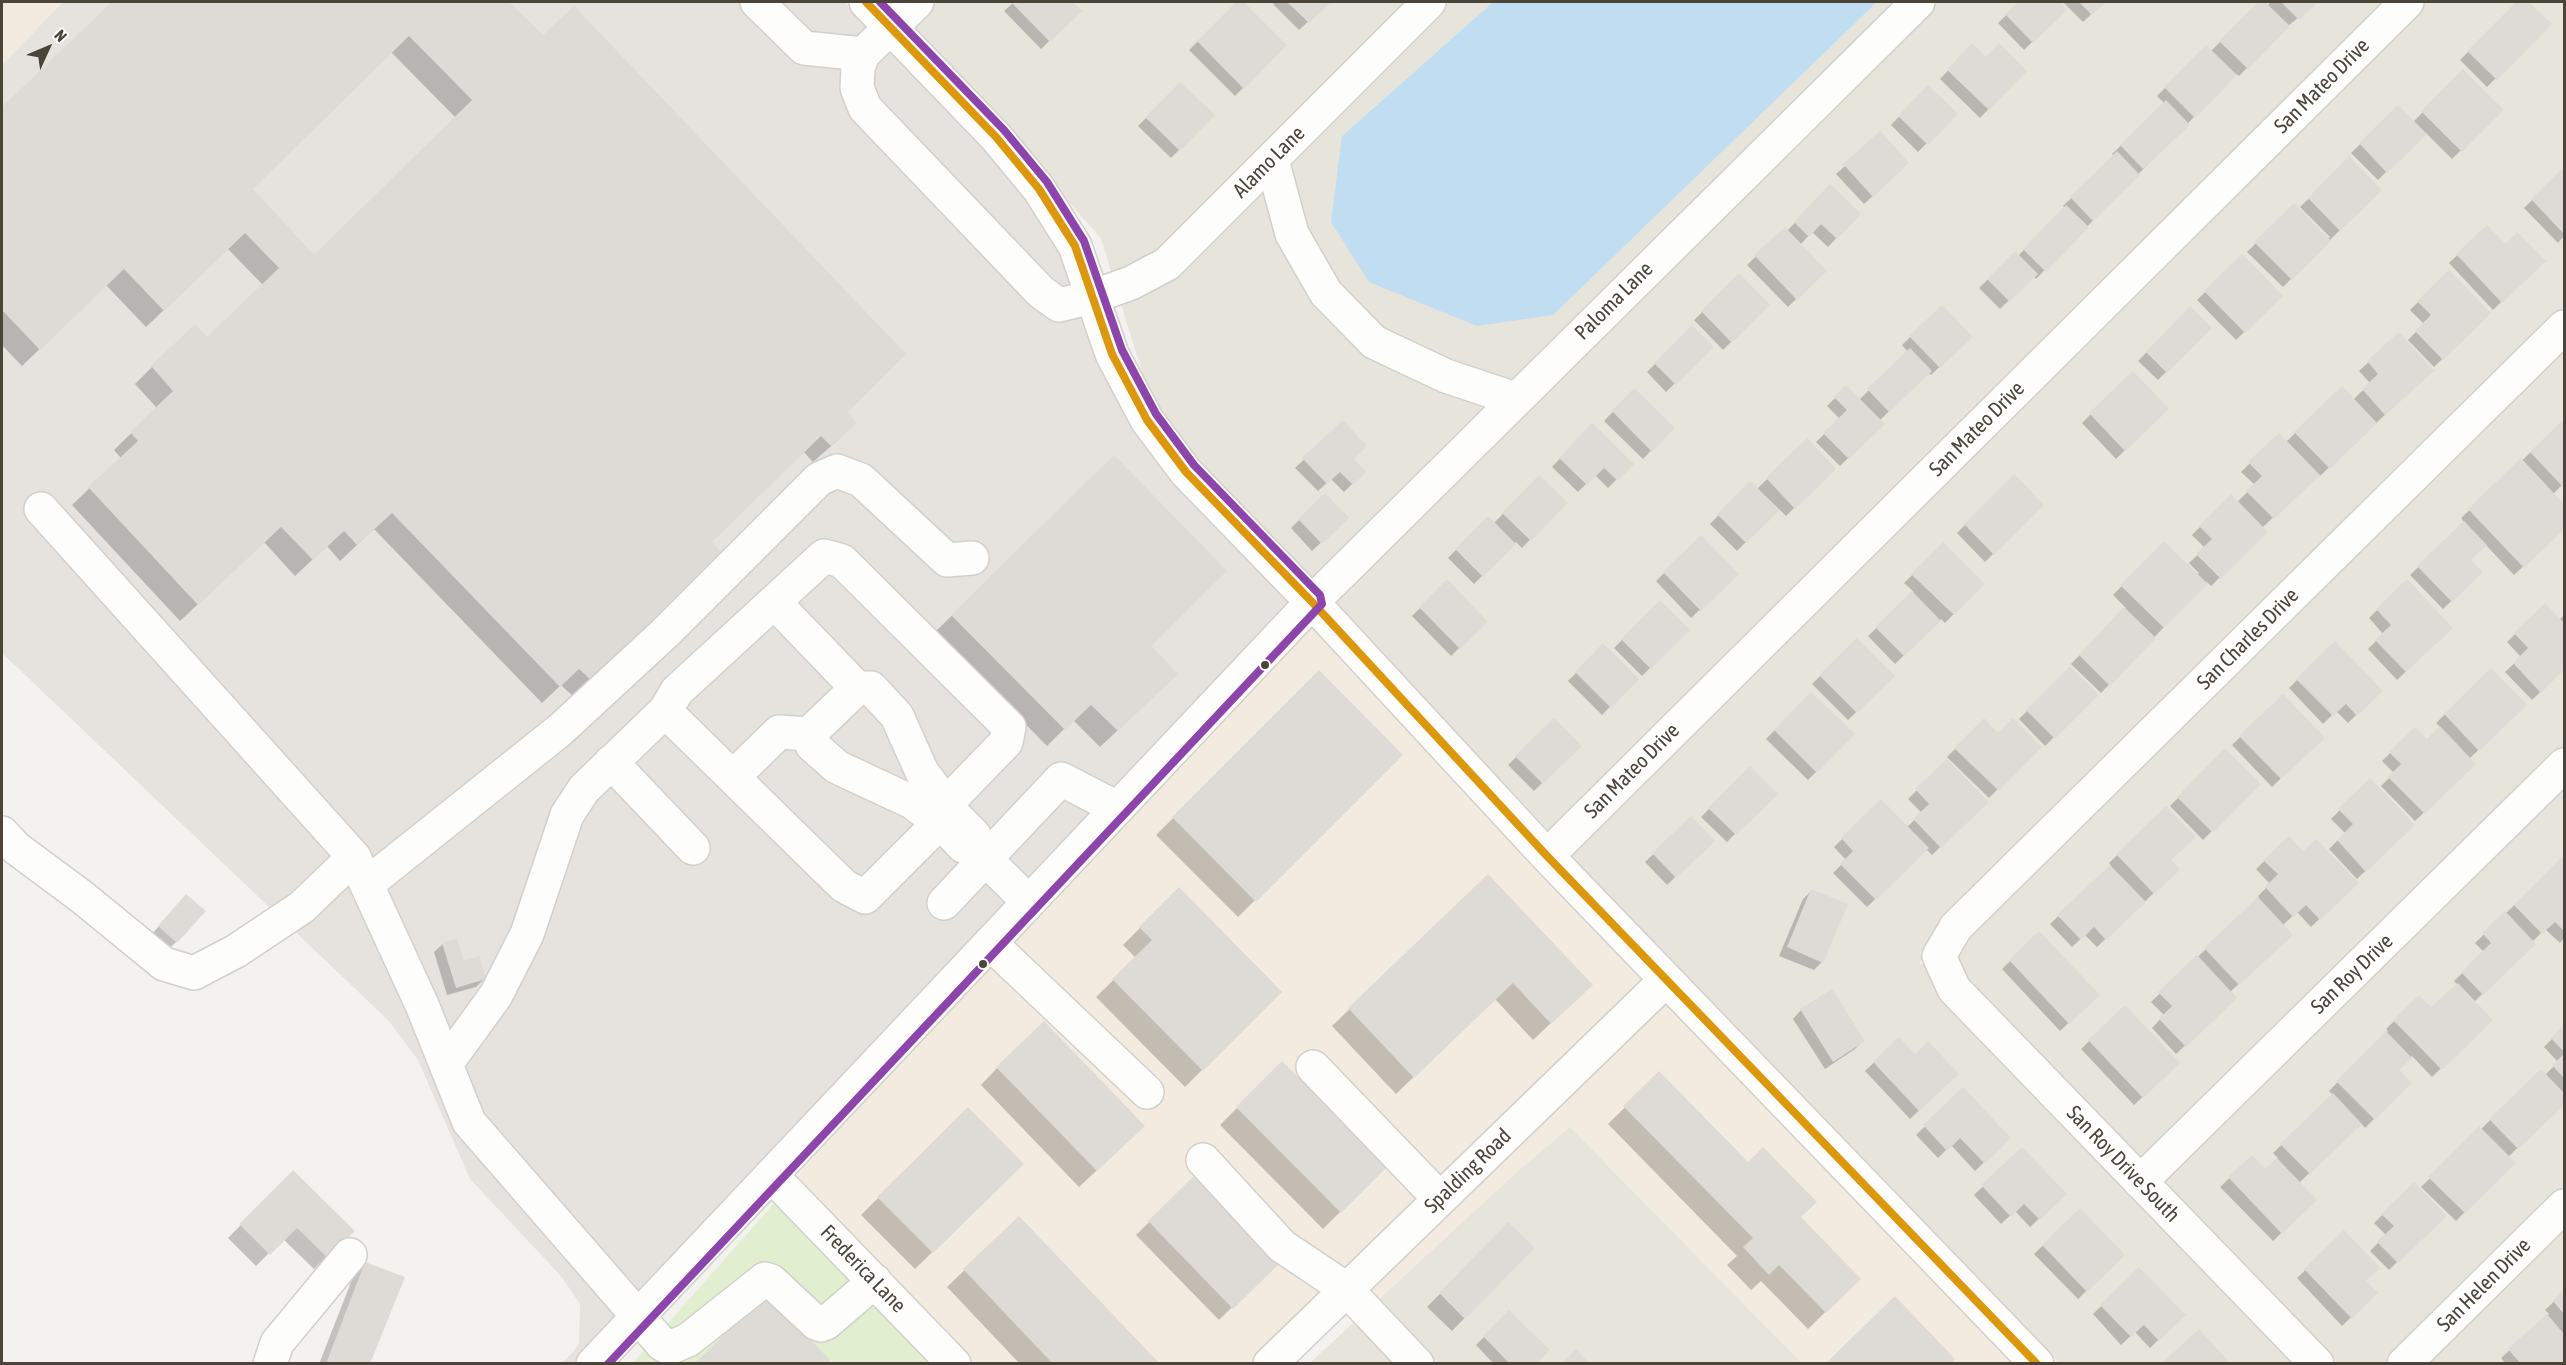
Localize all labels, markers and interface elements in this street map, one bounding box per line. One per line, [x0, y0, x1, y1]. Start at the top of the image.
north arrow [18, 18, 78, 78]
text: N [51, 26, 71, 45]
street label: San Mateo Drive [2269, 33, 2375, 139]
street label: Alamo Lane [1228, 121, 1310, 203]
street label: Paloma Lane [1570, 257, 1658, 345]
street label: San Mateo Drive [1924, 376, 2030, 482]
street label: San Charles Drive [2192, 583, 2304, 695]
unlabelled marker [1259, 659, 1271, 671]
street label: San Mateo Drive [1579, 718, 1685, 824]
street label: San Roy Drive [2306, 929, 2398, 1019]
unlabelled marker [977, 958, 989, 970]
street label: San Roy Drive South [2061, 1101, 2185, 1227]
street label: Spalding Road [1419, 1123, 1517, 1219]
street label: Frederica Lane [815, 1220, 911, 1318]
street label: San Helen Drive [2432, 1233, 2536, 1337]

